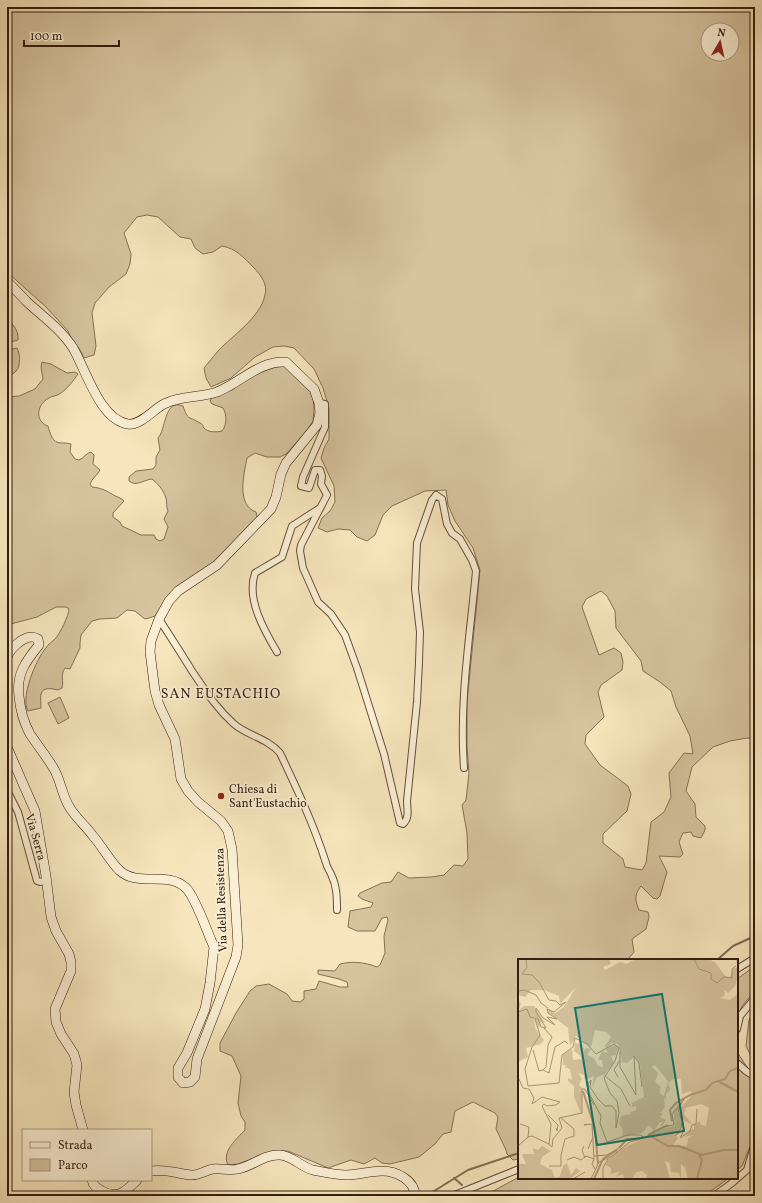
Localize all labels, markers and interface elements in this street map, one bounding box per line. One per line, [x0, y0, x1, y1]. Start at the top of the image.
scale bar [24, 22, 119, 48]
north arrow [700, 22, 740, 62]
text: N [716, 26, 726, 42]
text: 100 m [30, 29, 63, 45]
district label: SAN EUSTACHIO [161, 685, 281, 704]
place label: Chiesa di Sant'Eustachio [229, 782, 307, 812]
marker: Chiesa di Sant'Eustachio [216, 791, 226, 801]
street label: Via Serra [21, 812, 49, 863]
street label: Via della Resistenza [212, 848, 232, 952]
inset map [518, 959, 738, 1179]
legend [22, 1129, 152, 1181]
text: Strada [58, 1138, 93, 1154]
text: Parco [58, 1158, 88, 1174]

